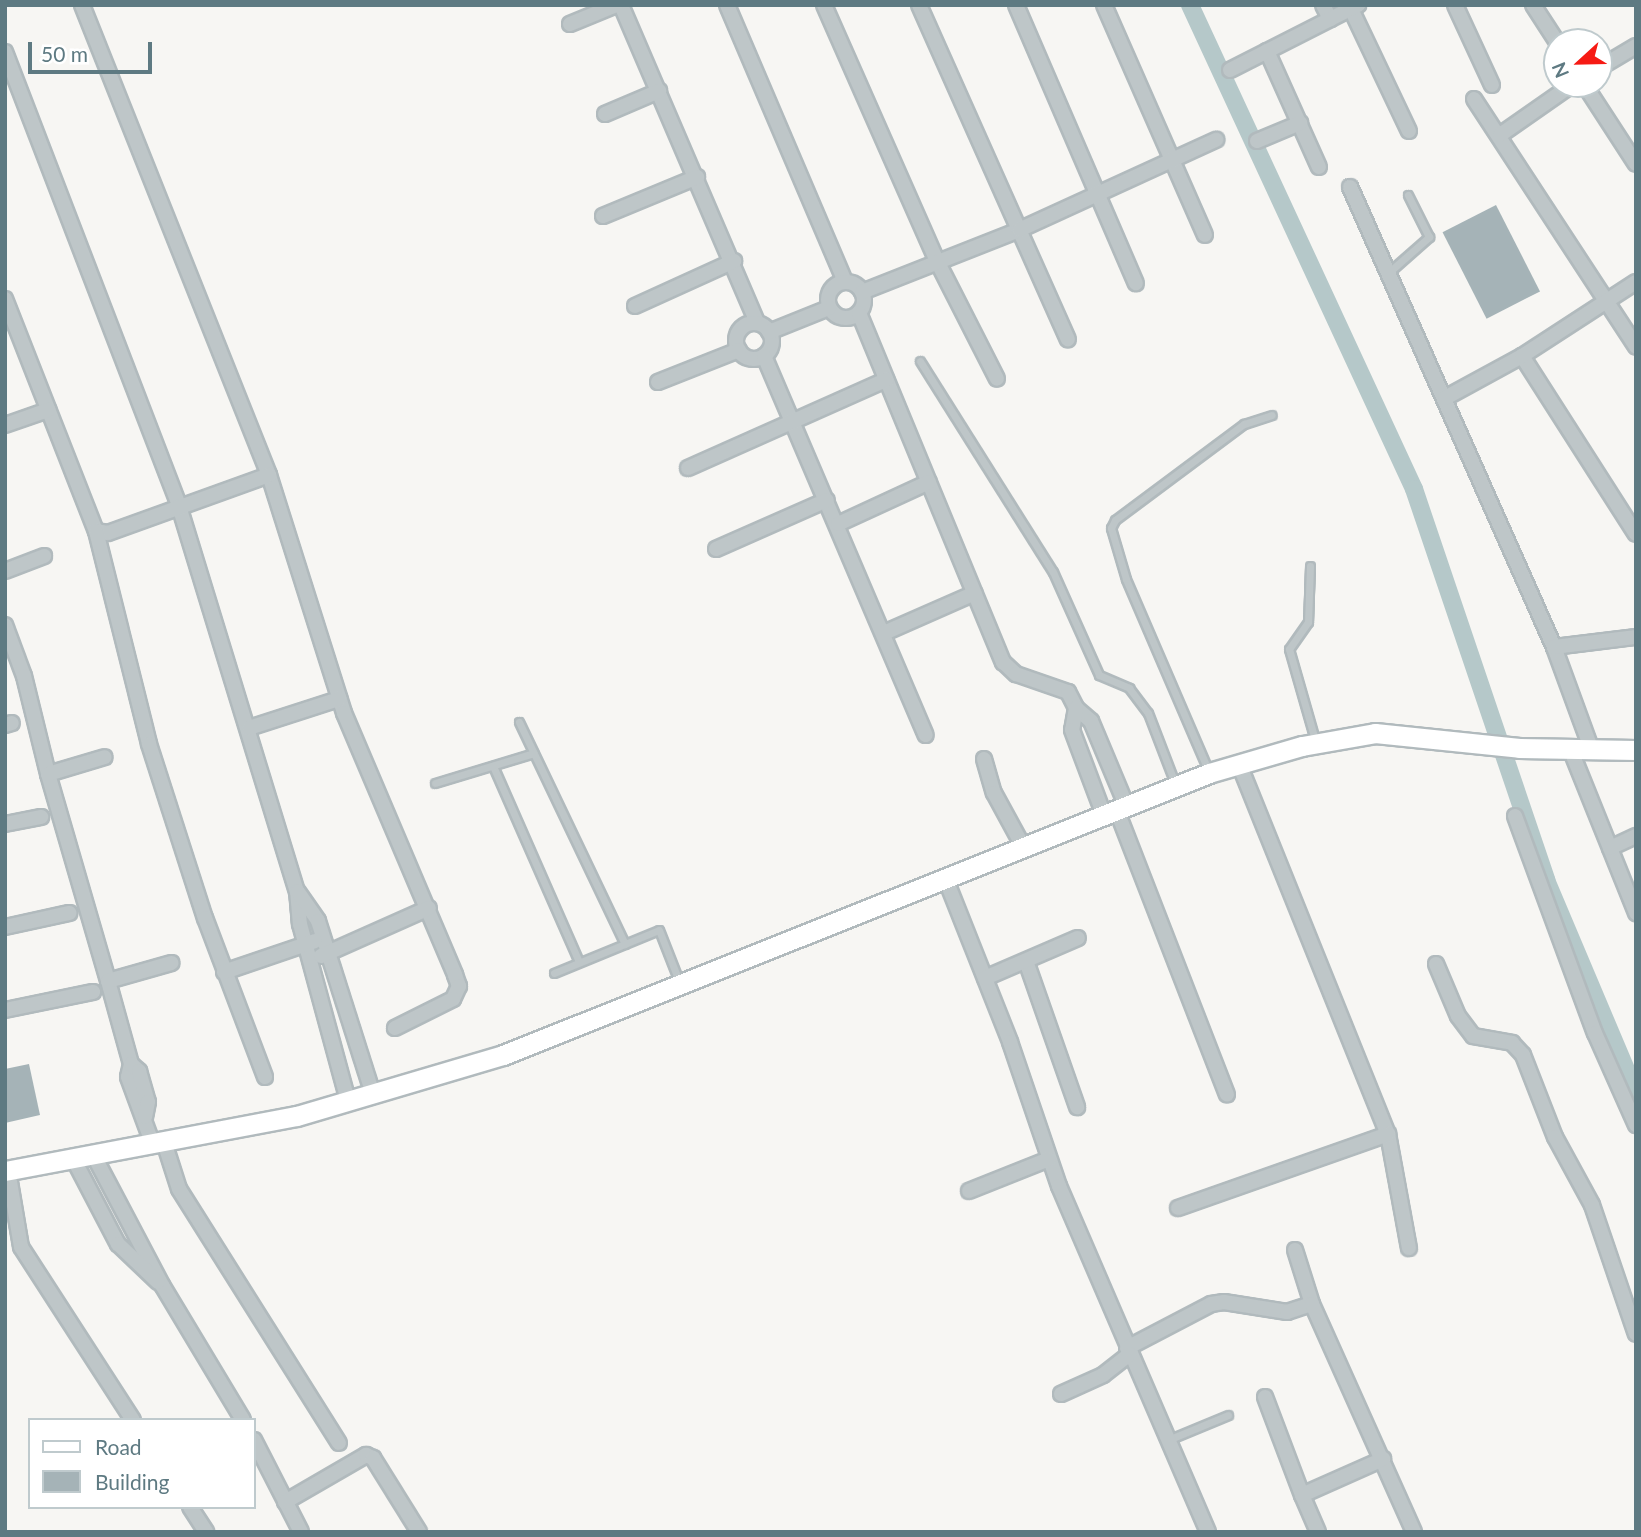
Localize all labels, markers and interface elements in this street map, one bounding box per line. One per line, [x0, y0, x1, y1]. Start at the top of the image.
scale bar [32, 28, 156, 72]
north arrow [1543, 28, 1613, 98]
text: 50 m [41, 41, 88, 66]
text: N [1547, 59, 1573, 81]
legend [28, 1418, 256, 1509]
text: Road [95, 1434, 142, 1459]
text: Building [95, 1469, 170, 1494]

